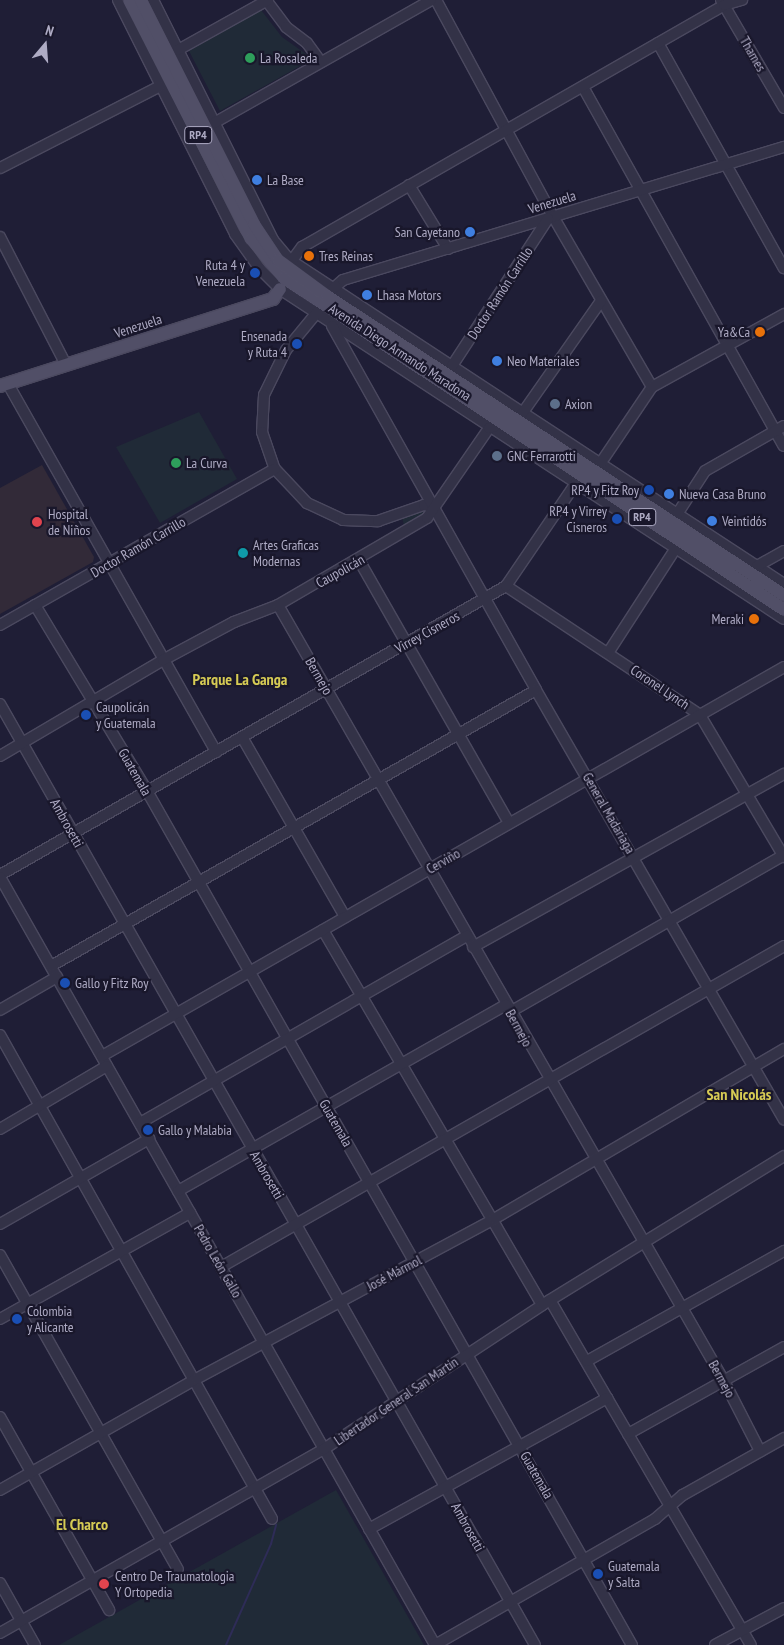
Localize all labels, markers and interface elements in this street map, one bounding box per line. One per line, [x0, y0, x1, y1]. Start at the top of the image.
north arrow [20, 20, 70, 70]
text: N [43, 21, 56, 40]
street label: Thames [736, 33, 770, 75]
place label: La Rosaleda [260, 50, 317, 66]
marker: La Rosaleda [244, 52, 256, 64]
road number: RP4 [184, 126, 212, 144]
place label: La Base [267, 172, 304, 188]
marker: La Base [251, 174, 263, 186]
street label: Venezuela [526, 187, 578, 217]
place label: San Cayetano [395, 224, 460, 240]
marker: San Cayetano [464, 226, 476, 238]
street label: Doctor Ramón Carrillo [464, 244, 536, 342]
place label: Tres Reinas [319, 248, 373, 264]
marker: Tres Reinas [303, 250, 315, 262]
place label: Ruta 4 y Venezuela [196, 257, 245, 290]
marker: Ruta 4 y Venezuela [249, 267, 261, 279]
place label: Lhasa Motors [377, 287, 441, 303]
marker: Lhasa Motors [361, 289, 373, 301]
street label: Avenida Diego Armando Maradona [326, 300, 474, 404]
street label: Venezuela [112, 310, 164, 342]
place label: Ya&Ca [718, 324, 750, 340]
marker: Ya&Ca [754, 326, 766, 338]
place label: Ensenada y Ruta 4 [241, 328, 287, 361]
marker: Ensenada y Ruta 4 [291, 338, 303, 350]
place label: Neo Materiales [507, 353, 580, 369]
marker: Neo Materiales [491, 355, 503, 367]
place label: Axion [565, 396, 592, 412]
marker: Axion [549, 398, 561, 410]
place label: GNC Ferrarotti [507, 448, 576, 464]
marker: GNC Ferrarotti [491, 450, 503, 462]
place label: La Curva [186, 455, 227, 471]
marker: La Curva [170, 457, 182, 469]
place label: RP4 y Fitz Roy [570, 482, 639, 498]
marker: RP4 y Fitz Roy [643, 484, 655, 496]
place label: Nueva Casa Bruno [679, 486, 766, 502]
marker: Nueva Casa Bruno [663, 488, 675, 500]
place label: RP4 y Virrey Cisneros [548, 503, 607, 536]
place label: Hospital de Niños [48, 506, 90, 538]
road number: RP4 [628, 508, 656, 526]
street label: Doctor Ramón Carrillo [88, 513, 188, 581]
marker: RP4 y Virrey Cisneros [611, 513, 623, 525]
place label: Veintidós [722, 513, 766, 529]
marker: Hospital de Niños [30, 515, 44, 529]
marker: Veintidós [706, 515, 718, 527]
place label: Artes Graficas Modernas [253, 537, 319, 570]
marker: Artes Graficas Modernas [237, 547, 249, 559]
street label: Caupolicán [313, 551, 367, 591]
street label: Virrey Cisneros [392, 607, 462, 657]
place label: Meraki [711, 611, 744, 627]
marker: Meraki [748, 613, 760, 625]
street label: Bermejo [302, 654, 336, 698]
street label: Coronel Lynch [627, 661, 693, 713]
district label: Parque La Ganga [192, 669, 288, 689]
place label: Caupolicán y Guatemala [96, 699, 156, 732]
marker: Caupolicán y Guatemala [80, 709, 92, 721]
street label: Guatemala [115, 745, 155, 799]
street label: General Madariaga [579, 770, 639, 856]
street label: Ambrosetti [47, 796, 87, 850]
street label: Cerviño [423, 845, 463, 877]
place label: Gallo y Fitz Roy [75, 975, 149, 991]
marker: Gallo y Fitz Roy [59, 977, 71, 989]
street label: Bermejo [502, 1006, 536, 1050]
district label: San Nicolás [707, 1084, 771, 1104]
street label: Guatemala [316, 1096, 356, 1150]
place label: Gallo y Malabia [158, 1122, 232, 1138]
marker: Gallo y Malabia [142, 1124, 154, 1136]
street label: Ambrosetti [246, 1148, 288, 1202]
street label: Pedro León Gallo [190, 1221, 246, 1301]
street label: José Mármol [364, 1252, 424, 1294]
place label: Colombia y Alicante [27, 1303, 74, 1335]
marker: Colombia y Alicante [11, 1313, 23, 1325]
street label: Libertador General San Martín [331, 1353, 461, 1449]
street label: Bermejo [705, 1357, 739, 1401]
street label: Guatemala [517, 1448, 557, 1502]
street label: Ambrosetti [448, 1500, 488, 1554]
district label: El Charco [56, 1514, 108, 1534]
place label: Guatemala y Salta [608, 1558, 660, 1590]
place label: Centro De Traumatologia Y Ortopedia [115, 1568, 235, 1600]
marker: Guatemala y Salta [592, 1568, 604, 1580]
marker: Centro De Traumatologia Y Ortopedia [97, 1577, 111, 1591]

